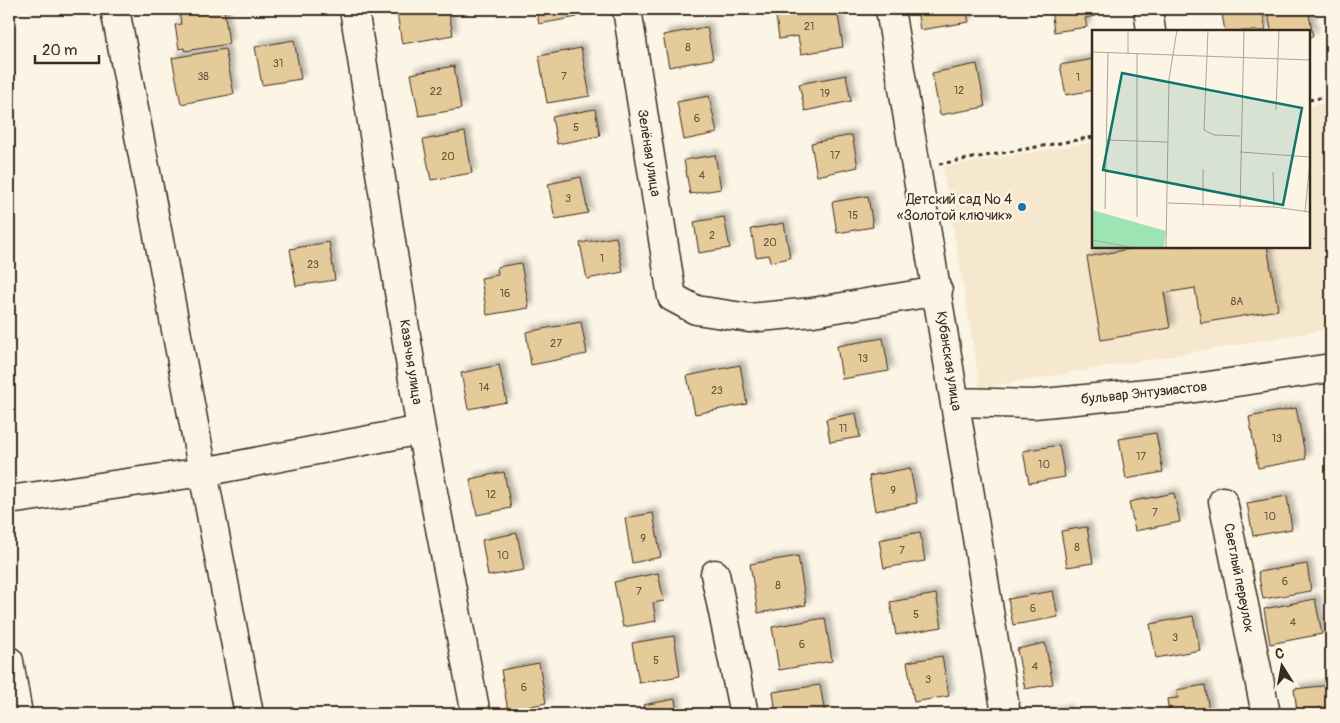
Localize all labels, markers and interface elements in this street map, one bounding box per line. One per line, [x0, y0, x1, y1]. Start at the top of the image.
house number: 21 [804, 20, 814, 33]
inset map [1092, 30, 1310, 248]
scale bar [35, 32, 99, 64]
text: 20 m [42, 41, 77, 60]
house number: 8 [685, 41, 691, 54]
house number: 31 [273, 57, 283, 70]
house number: 38 [197, 70, 209, 83]
house number: 7 [561, 70, 567, 83]
house number: 1 [1076, 71, 1080, 84]
house number: 12 [954, 84, 964, 97]
house number: 22 [430, 85, 442, 98]
house number: 19 [820, 87, 830, 100]
street label: Зелёная улица [634, 108, 664, 198]
house number: 6 [694, 112, 700, 125]
house number: 5 [573, 121, 579, 134]
house number: 17 [830, 149, 840, 162]
house number: 20 [441, 150, 455, 163]
house number: 4 [699, 169, 706, 182]
place label: Детский сад № 4 «Золотой ключик» [897, 191, 1012, 224]
house number: 3 [565, 192, 571, 205]
marker: Детский сад № 4 «Золотой ключик» [1016, 201, 1028, 213]
house number: 15 [848, 209, 858, 222]
house number: 2 [709, 229, 715, 242]
house number: 20 [763, 236, 777, 249]
house number: 1 [600, 252, 604, 265]
house number: 23 [307, 258, 319, 271]
house number: 16 [500, 287, 510, 300]
house number: 8А [1231, 295, 1243, 308]
street label: Кубанская улица [933, 310, 965, 412]
street label: Казачья улица [396, 318, 426, 406]
house number: 27 [550, 337, 562, 350]
house number: 13 [858, 352, 868, 365]
street label: бульвар Энтузиастов [1080, 378, 1208, 408]
house number: 14 [479, 381, 490, 394]
house number: 23 [711, 384, 723, 397]
house number: 11 [839, 422, 847, 435]
house number: 13 [1272, 432, 1282, 445]
house number: 17 [1136, 450, 1146, 463]
house number: 10 [1038, 458, 1050, 471]
house number: 9 [890, 484, 896, 497]
house number: 12 [486, 488, 496, 501]
house number: 7 [1152, 506, 1158, 519]
house number: 10 [1264, 510, 1276, 523]
street label: Светлый переулок [1220, 522, 1258, 634]
house number: 9 [640, 532, 646, 545]
house number: 8 [1074, 541, 1080, 554]
house number: 7 [899, 544, 905, 557]
house number: 10 [497, 549, 509, 562]
house number: 6 [1282, 575, 1288, 588]
house number: 8 [775, 579, 781, 592]
house number: 7 [636, 585, 642, 598]
house number: 6 [1030, 602, 1036, 615]
house number: 5 [913, 608, 919, 621]
house number: 4 [1290, 616, 1297, 629]
house number: 3 [1172, 631, 1178, 644]
house number: 6 [799, 638, 805, 651]
north arrow [1258, 640, 1308, 690]
text: С [1274, 644, 1286, 663]
house number: 5 [653, 654, 659, 667]
house number: 4 [1032, 660, 1039, 673]
house number: 3 [925, 673, 931, 686]
house number: 6 [521, 681, 527, 694]

